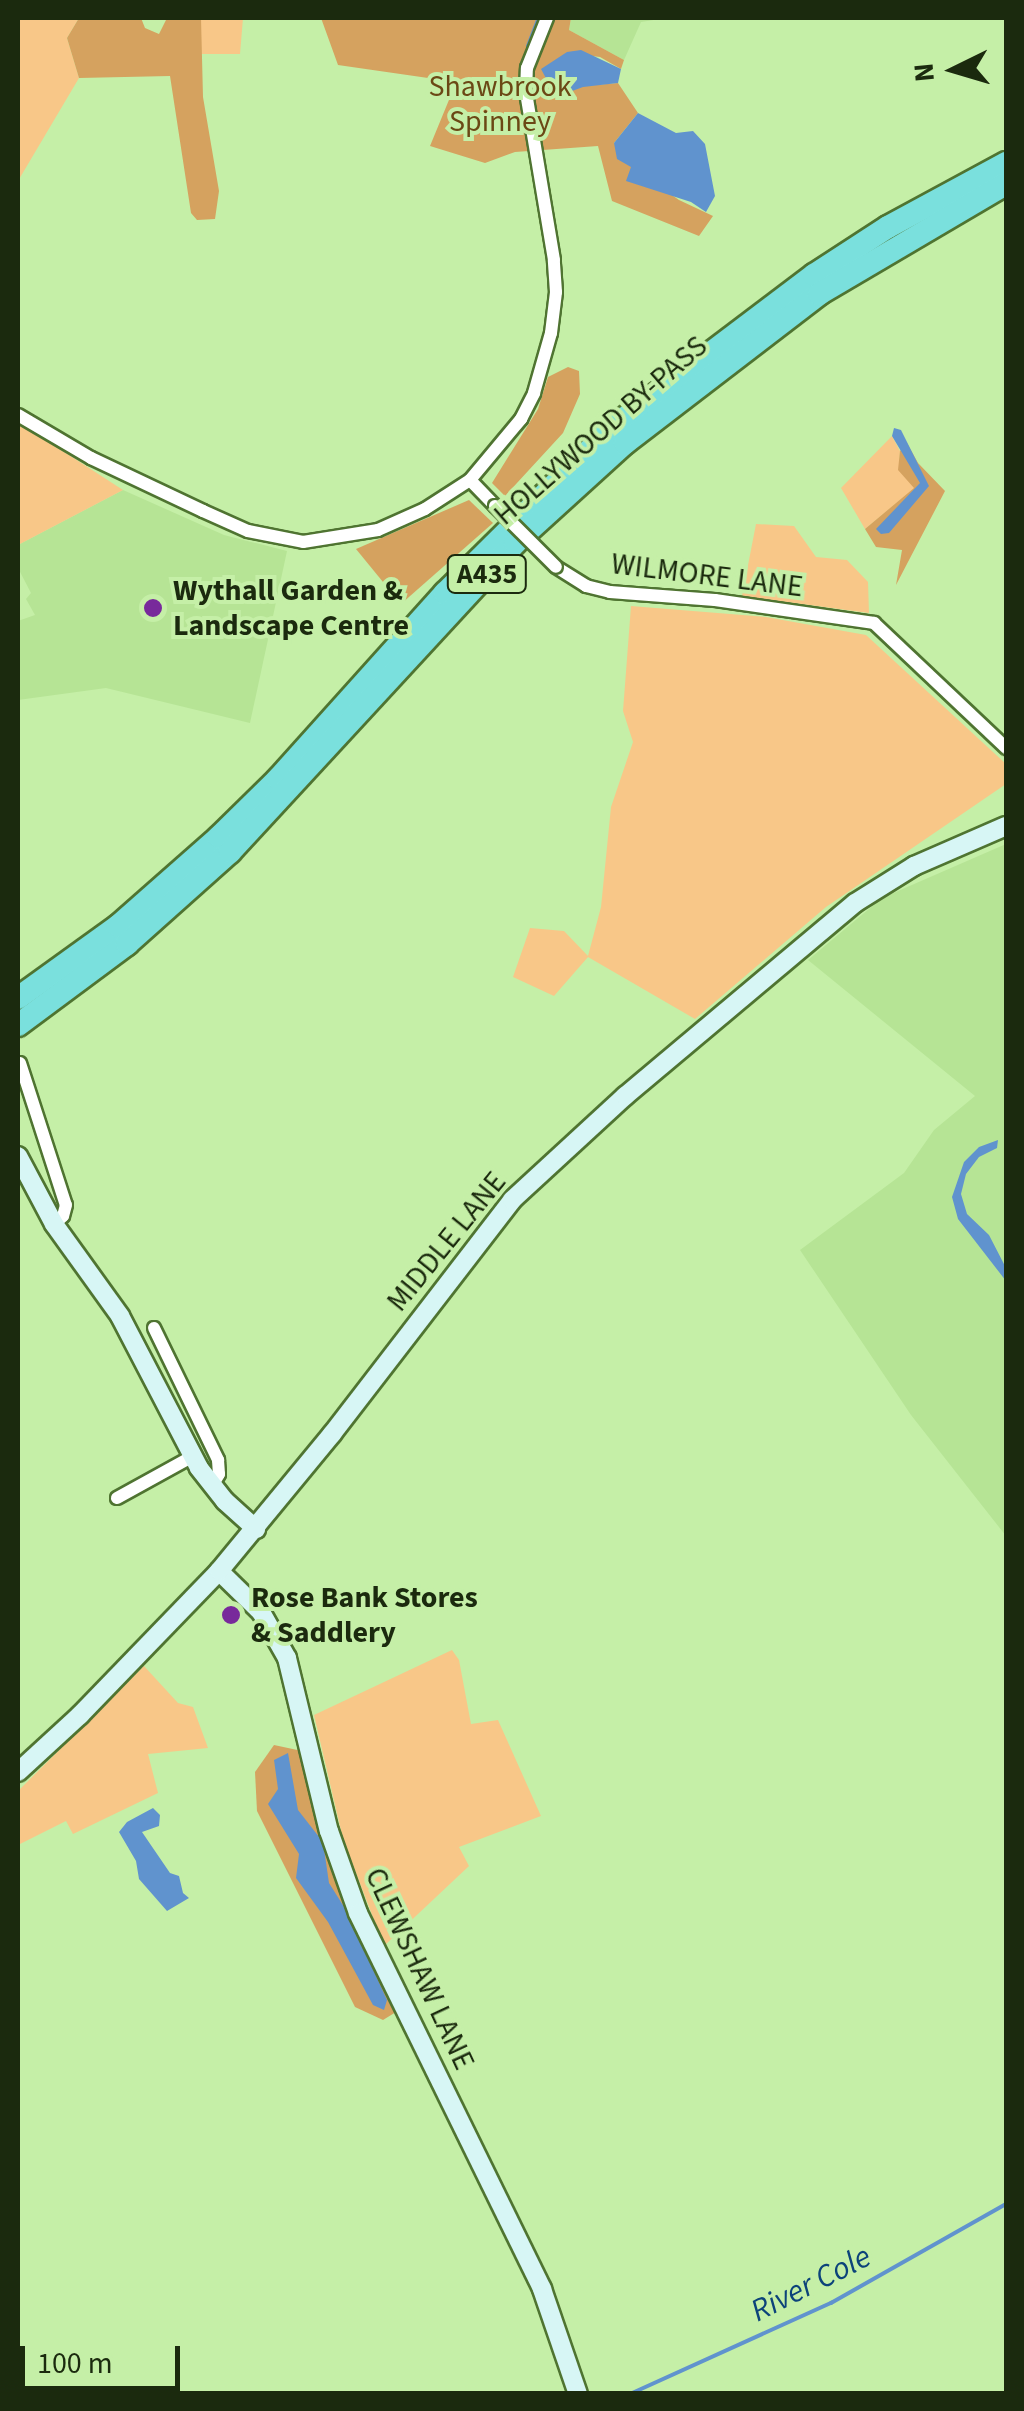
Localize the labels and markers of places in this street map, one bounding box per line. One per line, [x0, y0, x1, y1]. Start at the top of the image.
place label: Wythall Garden & Landscape Centre [173, 573, 409, 644]
marker: Wythall Garden & Landscape Centre [142, 597, 164, 619]
place label: Rose Bank Stores & Saddlery [251, 1580, 478, 1650]
marker: Rose Bank Stores & Saddlery [220, 1604, 242, 1626]

